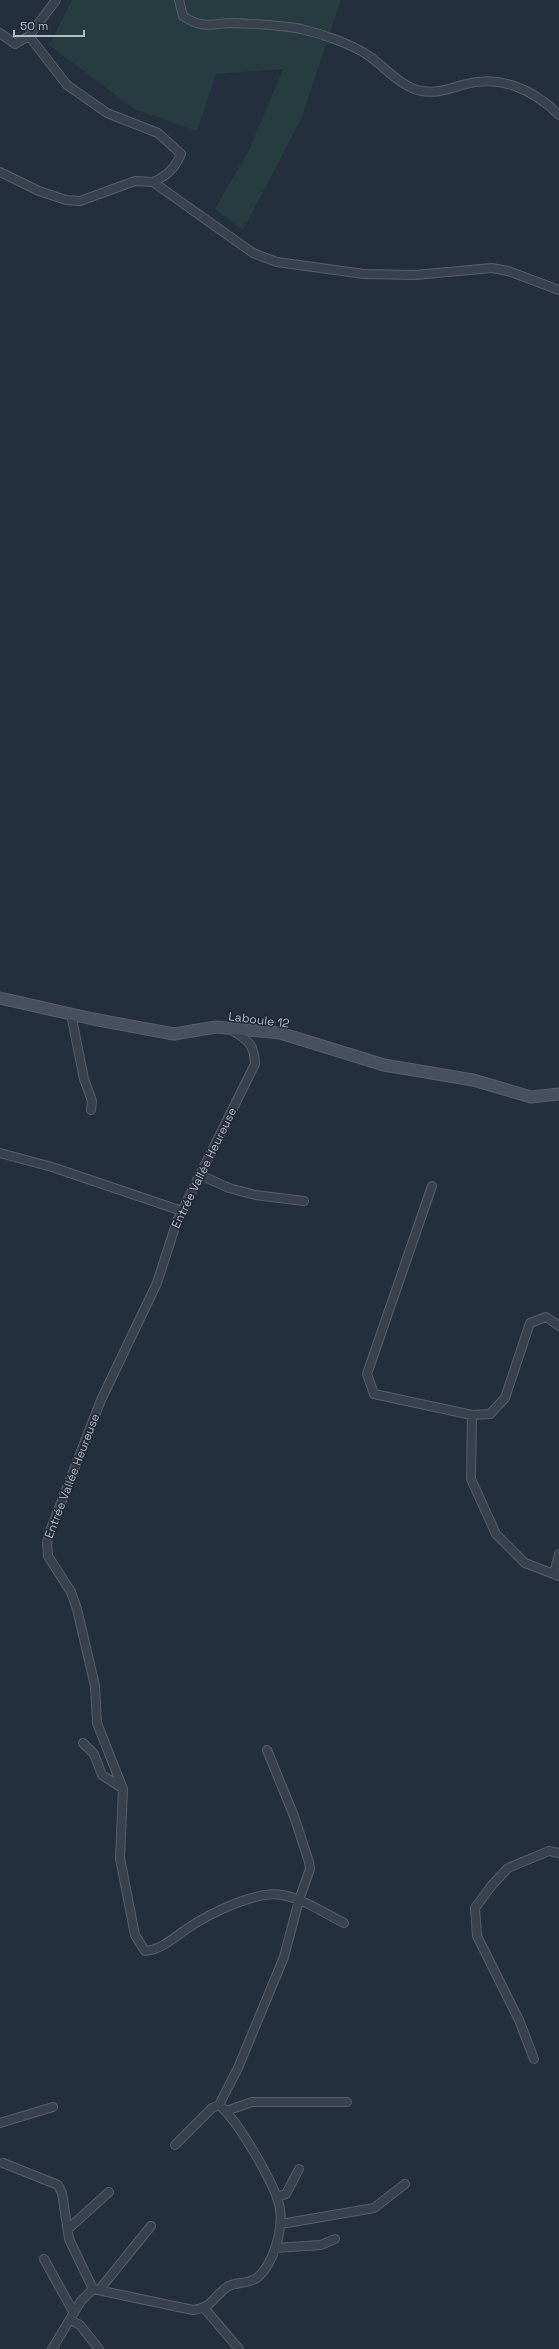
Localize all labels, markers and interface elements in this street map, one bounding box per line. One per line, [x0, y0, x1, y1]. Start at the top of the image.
scale bar [14, 12, 84, 38]
text: 50 m [20, 18, 48, 34]
street label: Laboule 12 [228, 1008, 290, 1032]
street label: Entrée Vallée Heureuse [168, 1105, 240, 1231]
street label: Entrée Vallée Heureuse [41, 1411, 103, 1541]

